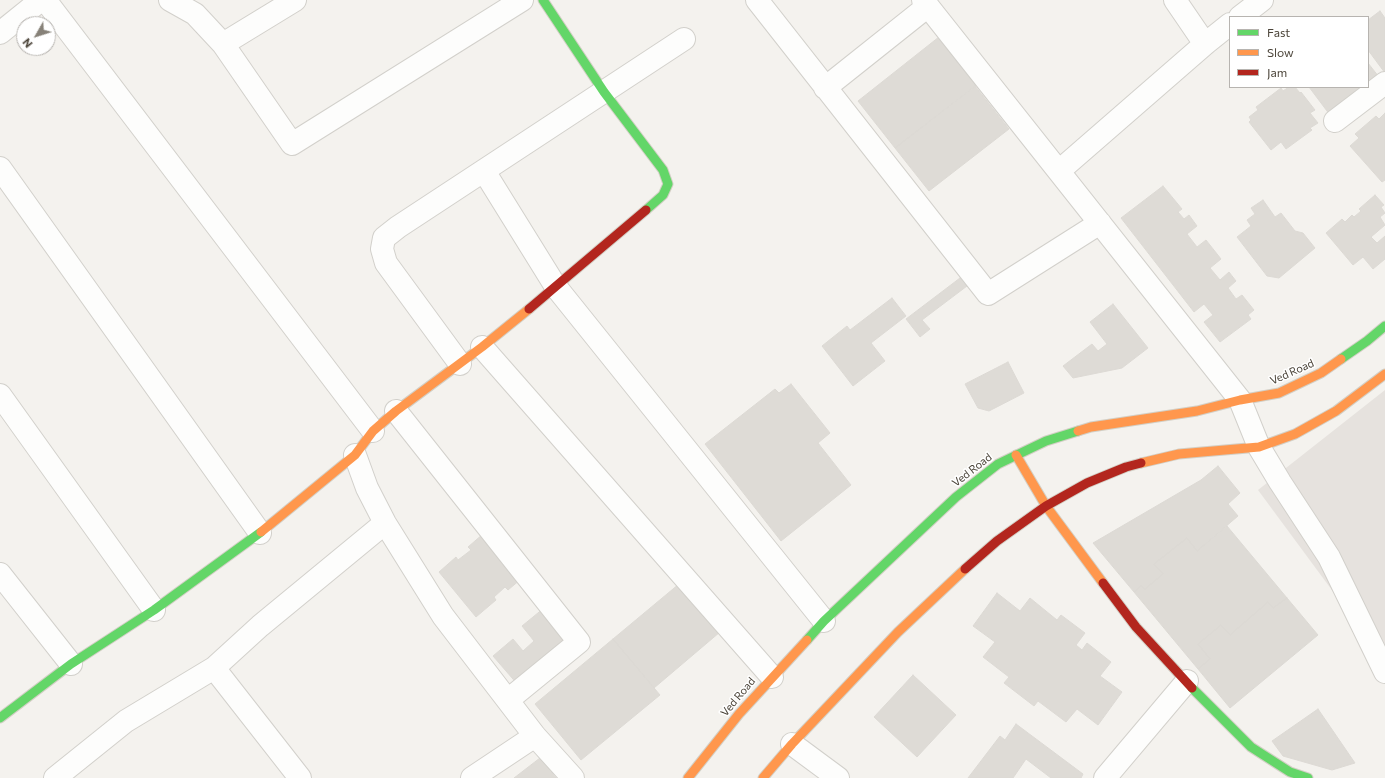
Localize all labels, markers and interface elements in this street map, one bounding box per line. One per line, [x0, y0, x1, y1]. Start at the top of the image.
north arrow [16, 16, 56, 56]
legend [1229, 16, 1369, 88]
text: Fast [1267, 25, 1290, 39]
text: N [19, 36, 35, 51]
text: Slow [1267, 45, 1294, 59]
text: Jam [1267, 65, 1287, 79]
street label: Ved Road [1268, 356, 1316, 388]
street label: Ved Road [950, 450, 994, 490]
street label: Ved Road [718, 675, 758, 719]

